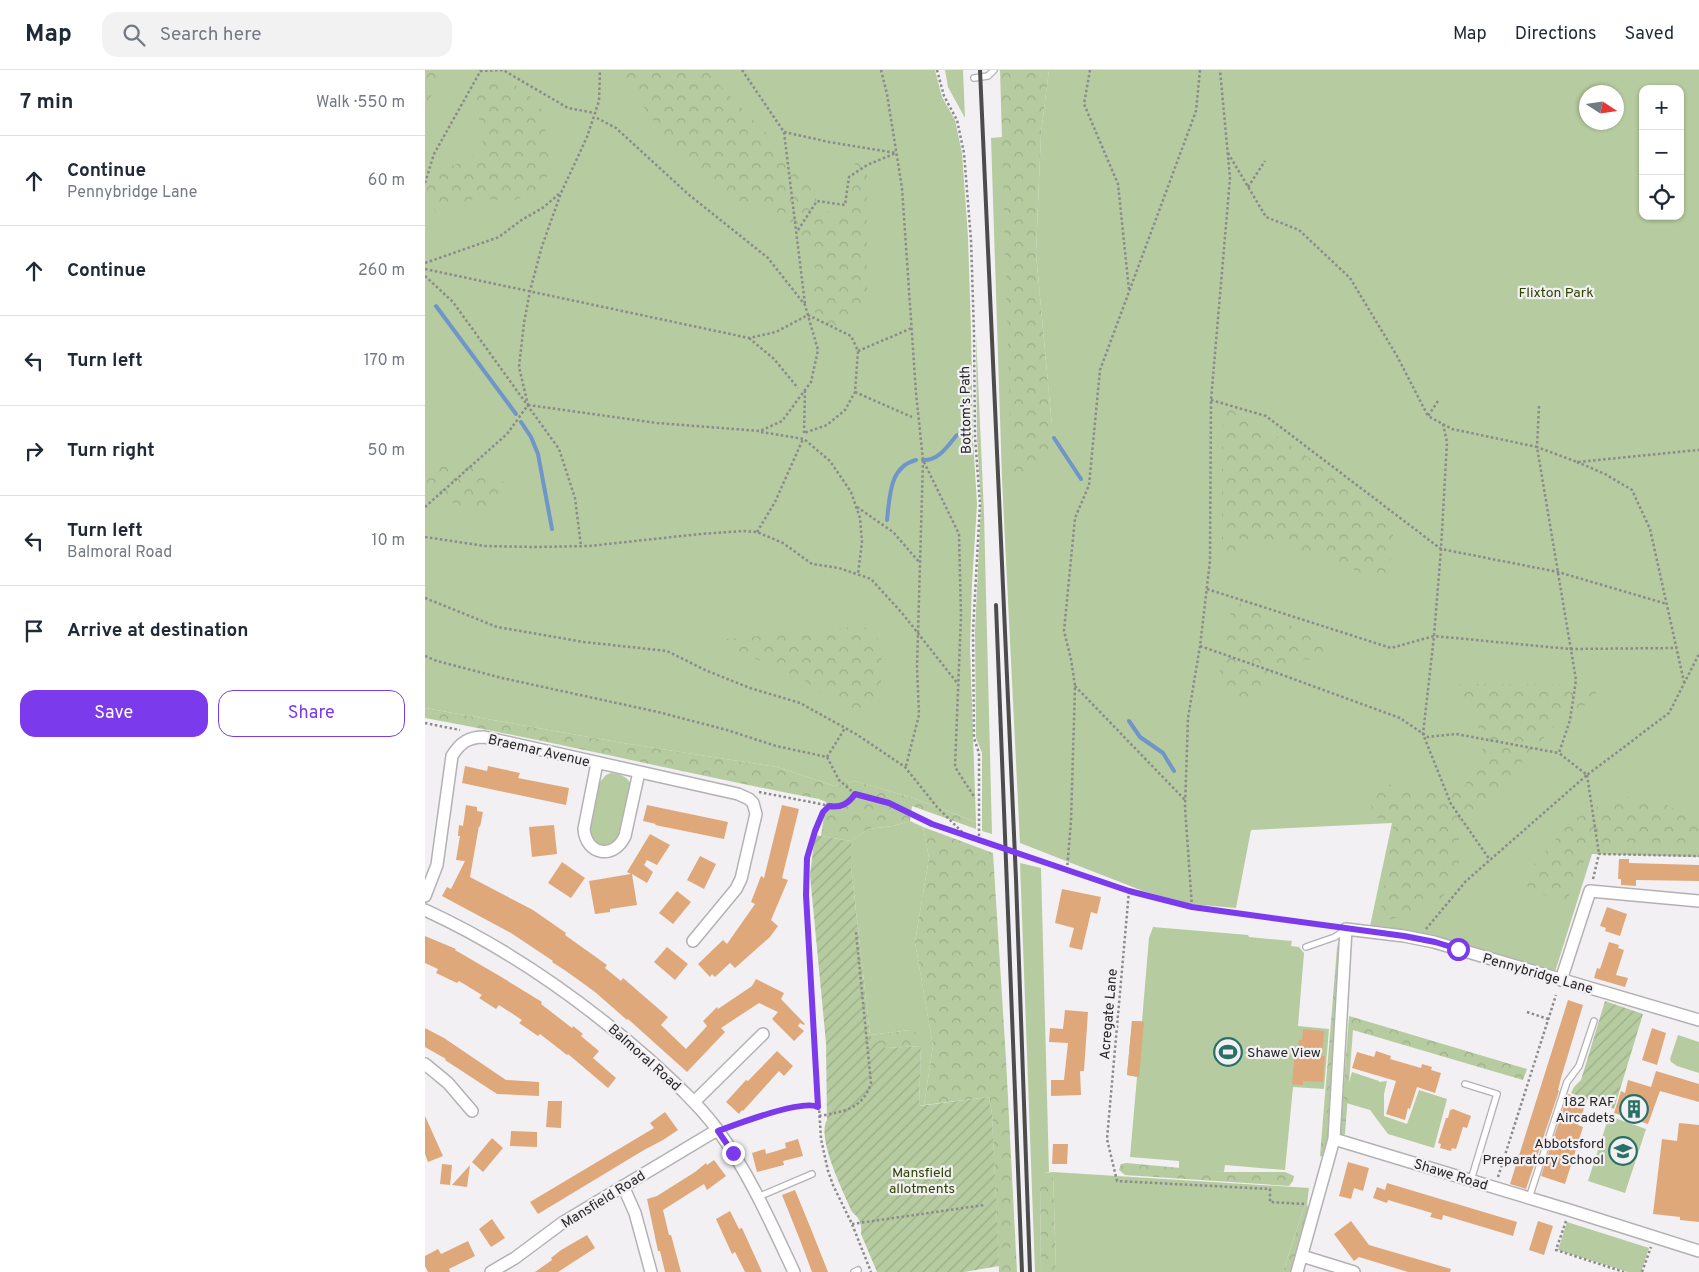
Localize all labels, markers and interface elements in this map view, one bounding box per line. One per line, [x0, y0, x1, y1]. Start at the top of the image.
search box [102, 12, 452, 57]
text: Map [25, 20, 72, 50]
icon: search [120, 21, 148, 49]
text: Search here [160, 23, 261, 47]
text: Map [1453, 23, 1487, 46]
text: Directions [1515, 23, 1597, 46]
text: Saved [1625, 23, 1674, 46]
north arrow [1579, 85, 1624, 130]
map controls [1639, 85, 1684, 220]
button: + [1639, 85, 1684, 130]
text: 7 min [20, 89, 73, 116]
text: Walk · 550 m [316, 93, 405, 113]
button: − [1639, 130, 1684, 175]
text: Continue [67, 159, 146, 183]
icon: ahead [20, 167, 48, 195]
text: 60 m [368, 171, 405, 191]
button: locate [1639, 175, 1684, 220]
text: Pennybridge Lane [67, 183, 197, 203]
icon: ahead [20, 257, 48, 285]
text: Continue [67, 259, 146, 283]
text: 260 m [358, 261, 405, 281]
park label: Flixton Park [1518, 285, 1594, 302]
icon: left [20, 347, 48, 375]
text: Turn left [67, 349, 143, 373]
text: 170 m [364, 351, 405, 371]
street label: Bottom's Path [957, 366, 976, 454]
icon: right [20, 437, 48, 465]
text: Turn right [67, 439, 155, 463]
text: 50 m [368, 441, 405, 461]
text: Turn left [67, 519, 143, 543]
icon: left [20, 527, 48, 555]
text: 10 m [371, 531, 405, 551]
text: Balmoral Road [67, 543, 172, 563]
icon: arrive [20, 617, 48, 645]
text: Arrive at destination [67, 619, 248, 643]
button: Save [20, 690, 208, 737]
button: Share [218, 690, 405, 737]
street label: Braemar Avenue [486, 731, 591, 771]
route start [1447, 938, 1470, 961]
street label: Pennybridge Lane [1480, 951, 1595, 998]
street label: Acregate Lane [1097, 968, 1122, 1060]
street label: Balmoral Road [604, 1021, 684, 1095]
sports icon: Shawe View [1213, 1037, 1243, 1067]
place label: Shawe View [1247, 1045, 1321, 1062]
place label: 182 RAF Aircadets [1555, 1094, 1615, 1127]
building icon: 182 RAF Aircadets [1619, 1094, 1649, 1124]
place label: Abbotsford Preparatory School [1483, 1136, 1604, 1169]
school or university icon: Abbotsford Preparatory School [1608, 1136, 1638, 1166]
route end [722, 1142, 745, 1165]
street label: Shawe Road [1411, 1156, 1490, 1195]
park label: Mansfield allotments [889, 1165, 955, 1198]
street label: Mansfield Road [559, 1168, 649, 1233]

